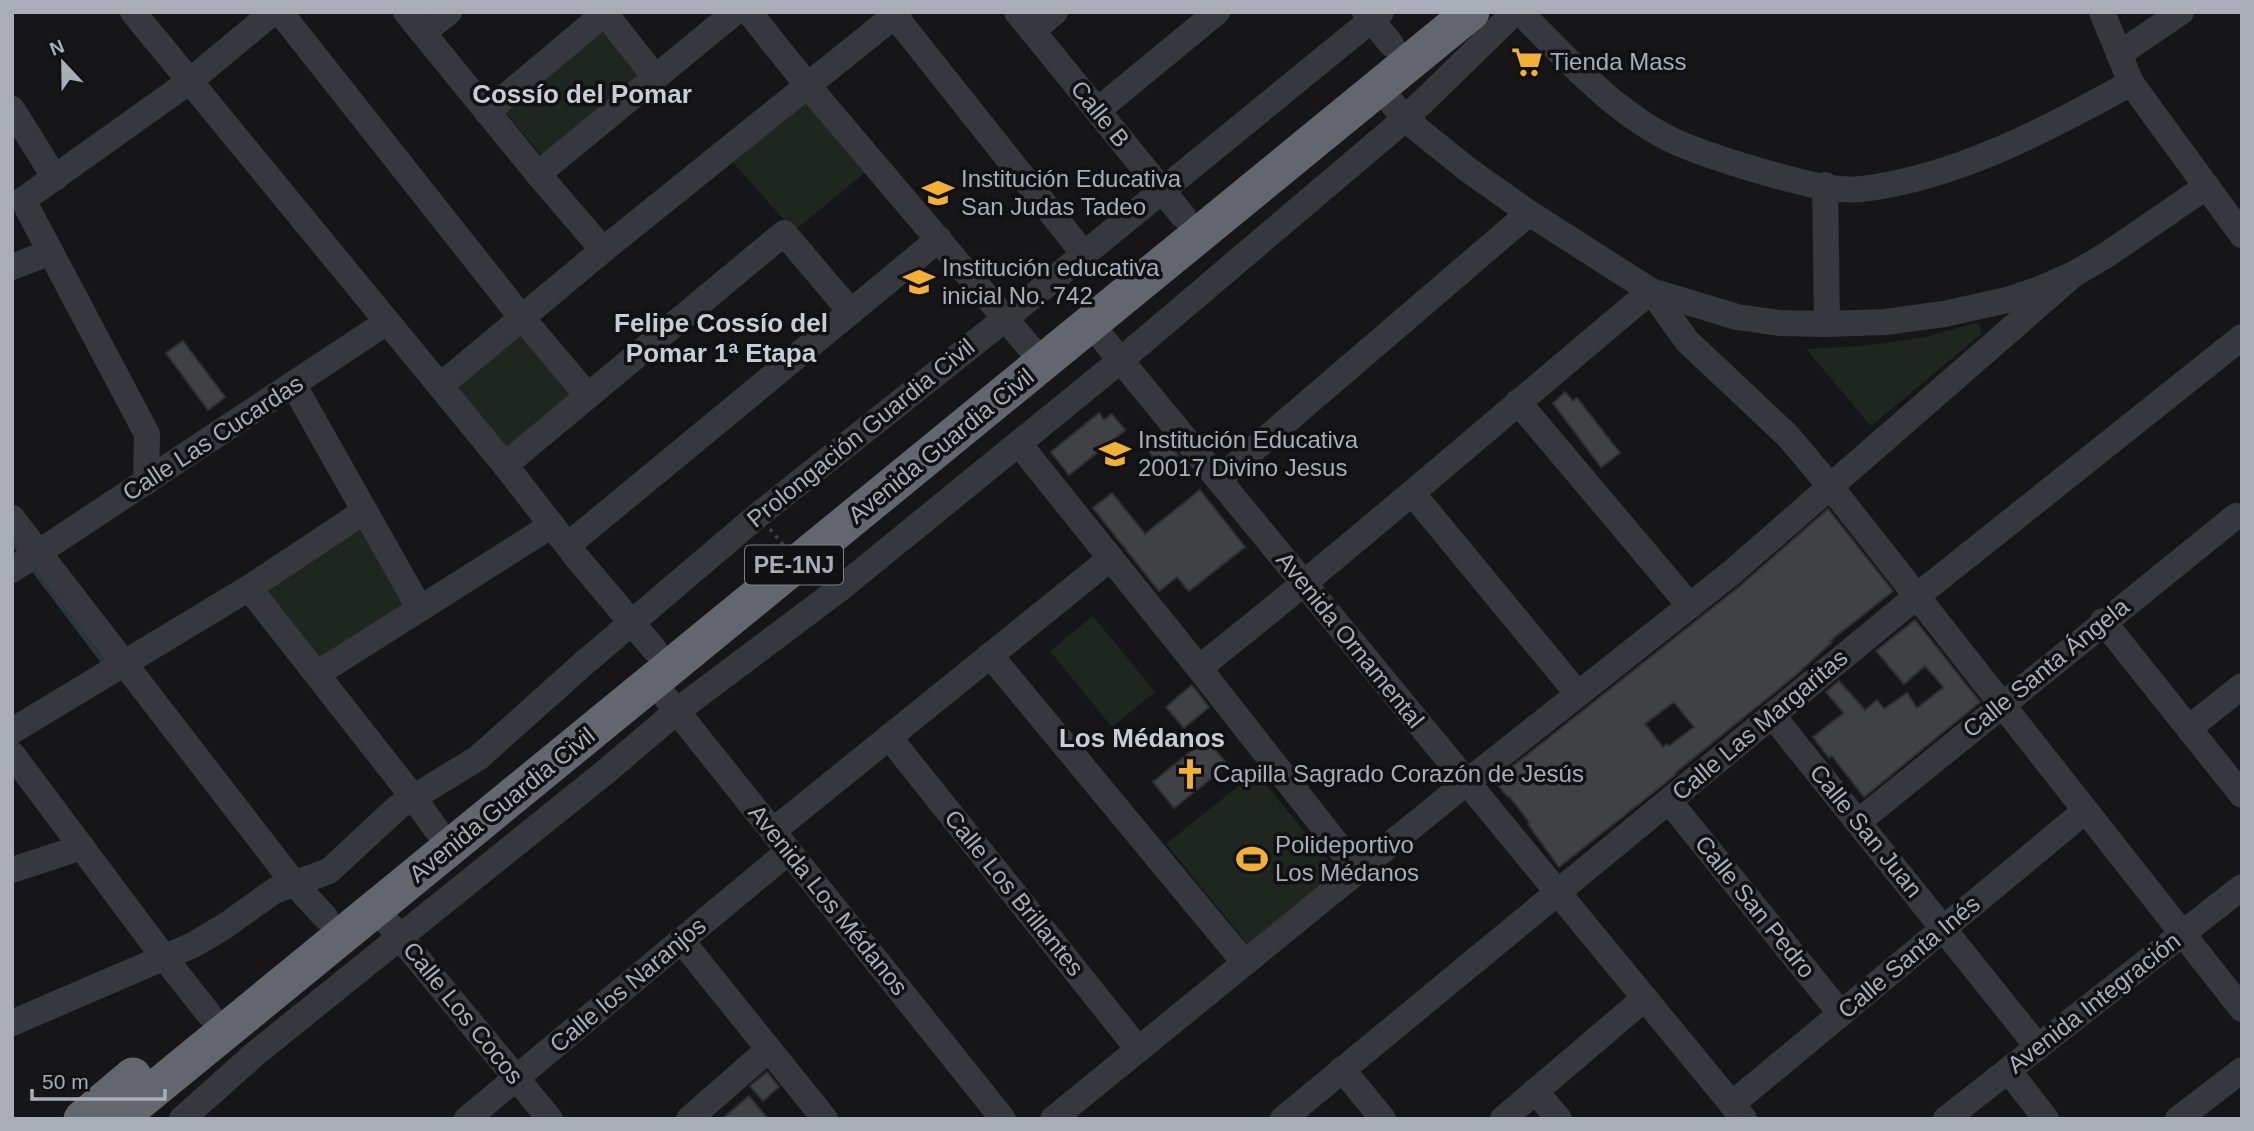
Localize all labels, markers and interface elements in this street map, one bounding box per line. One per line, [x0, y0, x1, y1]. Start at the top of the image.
north arrow [28, 28, 98, 98]
text: N [47, 35, 67, 60]
supermarket icon: Tienda Mass [1510, 45, 1544, 79]
place label: Tienda Mass [1550, 48, 1687, 75]
street label: Calle B [1066, 75, 1135, 152]
district label: Cossío del Pomar [472, 79, 692, 109]
place label: Institución Educativa San Judas Tadeo [961, 165, 1182, 220]
school or university icon: Institución Educativa San Judas Tadeo [921, 176, 955, 210]
place label: Institución educativa inicial No. 742 [942, 254, 1160, 309]
school or university icon: Institución educativa inicial No. 742 [902, 265, 936, 299]
district label: Felipe Cossío del Pomar 1ª Etapa [614, 308, 828, 368]
street label: Prolongación Guardia Civil [742, 333, 980, 533]
street label: Avenida Guardia Civil [843, 363, 1039, 529]
street label: Calle Las Cucardas [118, 369, 308, 506]
place label: Institución Educativa 20017 Divino Jesus [1138, 426, 1359, 481]
school or university icon: Institución Educativa 20017 Divino Jesus [1098, 437, 1132, 471]
road number: PE-1NJ [745, 545, 843, 584]
street label: Avenida Ornamental [1271, 546, 1430, 733]
street label: Calle Santa Ángela [1957, 592, 2135, 743]
street label: Calle Las Margaritas [1667, 644, 1853, 806]
street label: Avenida Guardia Civil [404, 722, 600, 888]
district label: Los Médanos [1059, 723, 1225, 753]
church icon: Capilla Sagrado Corazón de Jesús [1173, 757, 1207, 791]
street label: Calle San Juan [1805, 759, 1928, 902]
place label: Capilla Sagrado Corazón de Jesús [1213, 760, 1584, 787]
street label: Avenida Los Médanos [743, 799, 913, 1000]
street label: Calle Los Brillantes [939, 804, 1090, 981]
street label: Calle San Pedro [1690, 830, 1821, 983]
place label: Polideportivo Los Médanos [1275, 831, 1419, 886]
sports icon: Polideportivo Los Médanos [1235, 842, 1269, 876]
street label: Calle Santa Inés [1833, 890, 1985, 1024]
street label: Calle los Naranjos [544, 912, 711, 1058]
street label: Avenida Integración [2002, 927, 2185, 1078]
street label: Calle Los Cocos [398, 936, 529, 1089]
scale bar [32, 1058, 164, 1102]
text: 50 m [42, 1070, 89, 1093]

